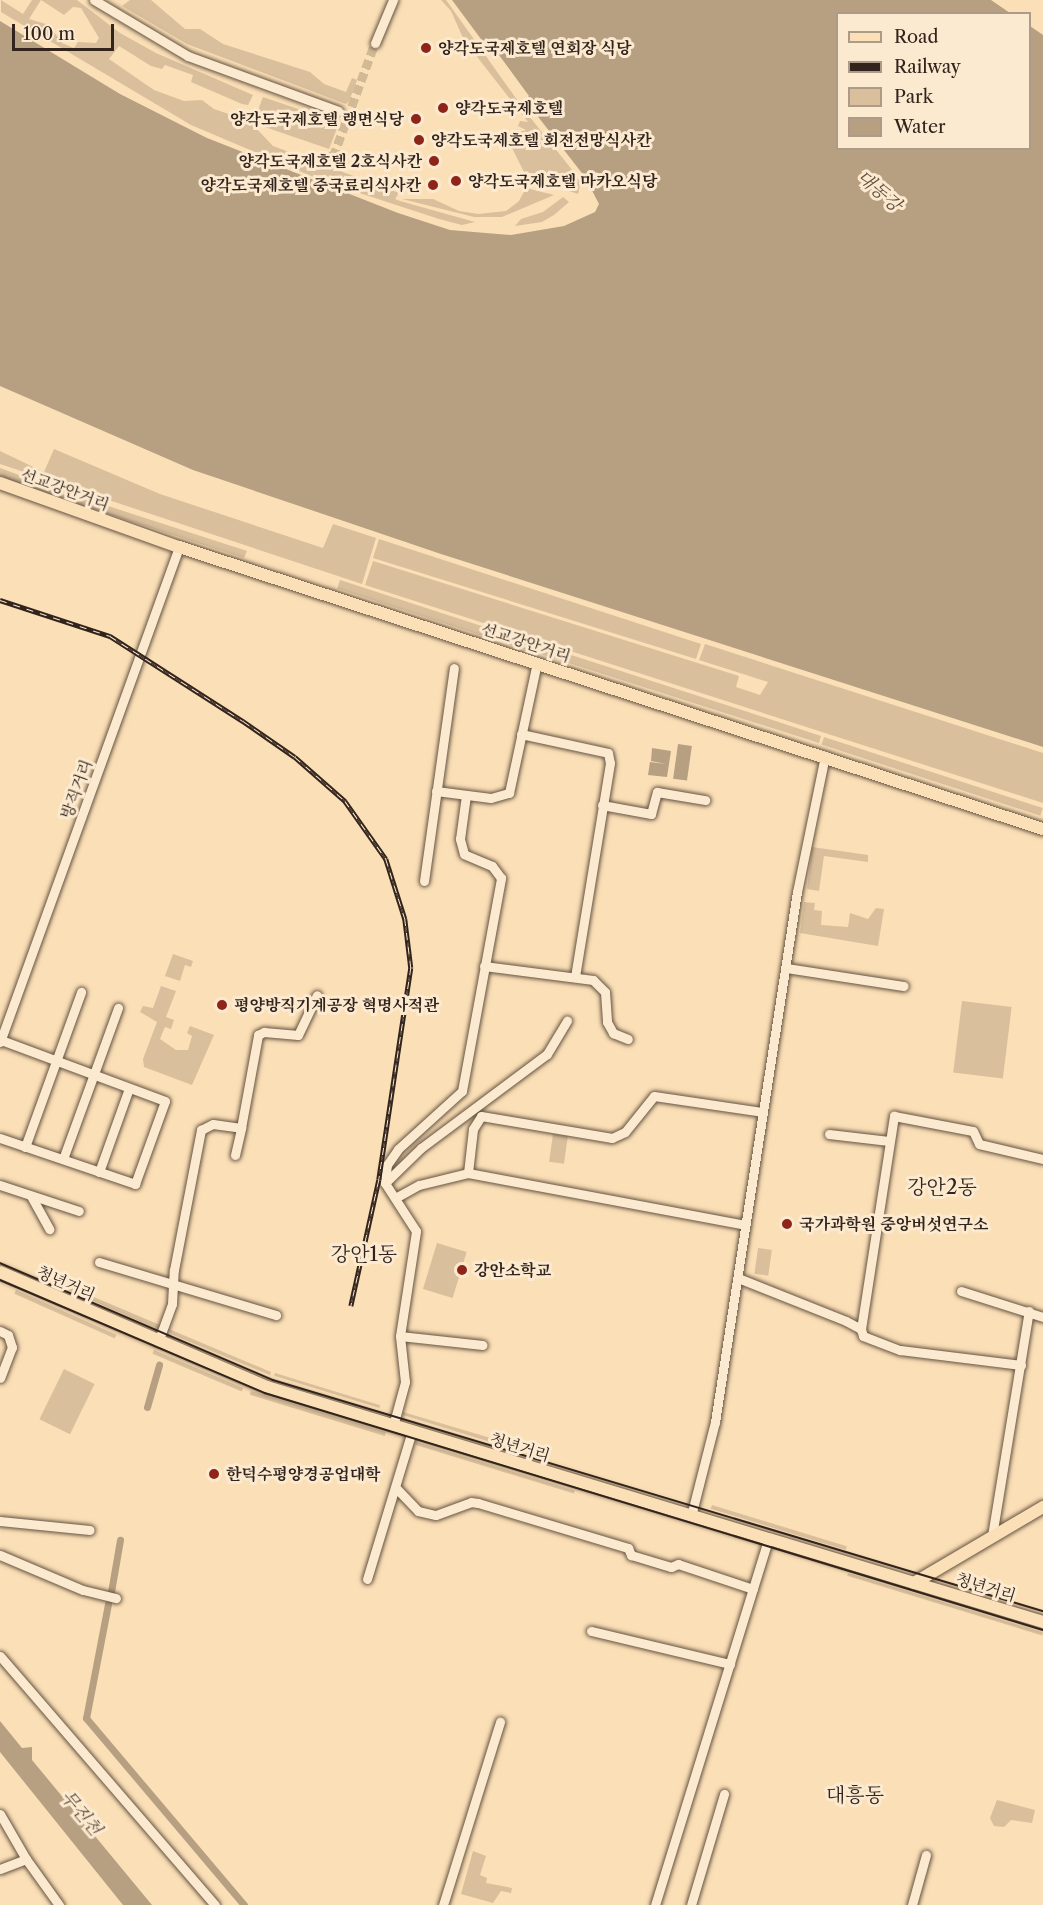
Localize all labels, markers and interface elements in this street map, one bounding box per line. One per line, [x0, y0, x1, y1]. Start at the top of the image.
scale bar [15, 12, 117, 50]
legend [836, 12, 1031, 150]
text: 100 m [23, 23, 75, 45]
text: Road [894, 26, 939, 48]
place label: 양각도국제호텔 연회장 식당 [438, 38, 631, 58]
marker: 양각도국제호텔 연회장 식당 [419, 41, 433, 55]
text: Railway [894, 56, 961, 78]
text: Park [894, 86, 933, 108]
place label: 양각도국제호텔 [455, 98, 563, 118]
marker: 양각도국제호텔 [436, 101, 450, 115]
place label: 양각도국제호텔 랭면식당 [230, 109, 404, 129]
marker: 양각도국제호텔 랭면식당 [409, 112, 423, 126]
text: Water [894, 116, 946, 138]
place label: 양각도국제호텔 회전전망식사칸 [431, 130, 651, 150]
marker: 양각도국제호텔 회전전망식사칸 [412, 133, 426, 147]
place label: 양각도국제호텔 2호식사칸 [239, 151, 422, 171]
marker: 양각도국제호텔 2호식사칸 [427, 154, 441, 168]
water label: 대동강 [852, 166, 906, 216]
place label: 양각도국제호텔 마카오식당 [468, 171, 657, 191]
marker: 양각도국제호텔 마카오식당 [449, 174, 463, 188]
place label: 양각도국제호텔 중국료리식사칸 [201, 175, 421, 195]
marker: 양각도국제호텔 중국료리식사칸 [426, 178, 440, 192]
street label: 선교강안거리 [18, 464, 112, 514]
street label: 선교강안거리 [479, 619, 573, 665]
street label: 방직거리 [56, 757, 96, 821]
place label: 평양방직기계공장 혁명사적관 [234, 995, 439, 1015]
marker: 평양방직기계공장 혁명사적관 [215, 998, 229, 1012]
district label: 강안2동 [907, 1175, 977, 1199]
place label: 국가과학원 중앙버섯연구소 [799, 1214, 988, 1234]
marker: 국가과학원 중앙버섯연구소 [780, 1217, 794, 1231]
district label: 강안1동 [331, 1242, 397, 1266]
place label: 강안소학교 [474, 1260, 551, 1280]
street label: 청년거리 [34, 1262, 98, 1304]
marker: 강안소학교 [455, 1263, 469, 1277]
street label: 청년거리 [488, 1429, 552, 1465]
place label: 한덕수평양경공업대학 [226, 1464, 381, 1484]
marker: 한덕수평양경공업대학 [207, 1467, 221, 1481]
street label: 청년거리 [954, 1569, 1018, 1605]
district label: 대흥동 [826, 1783, 884, 1807]
water label: 무진천 [56, 1786, 106, 1840]

